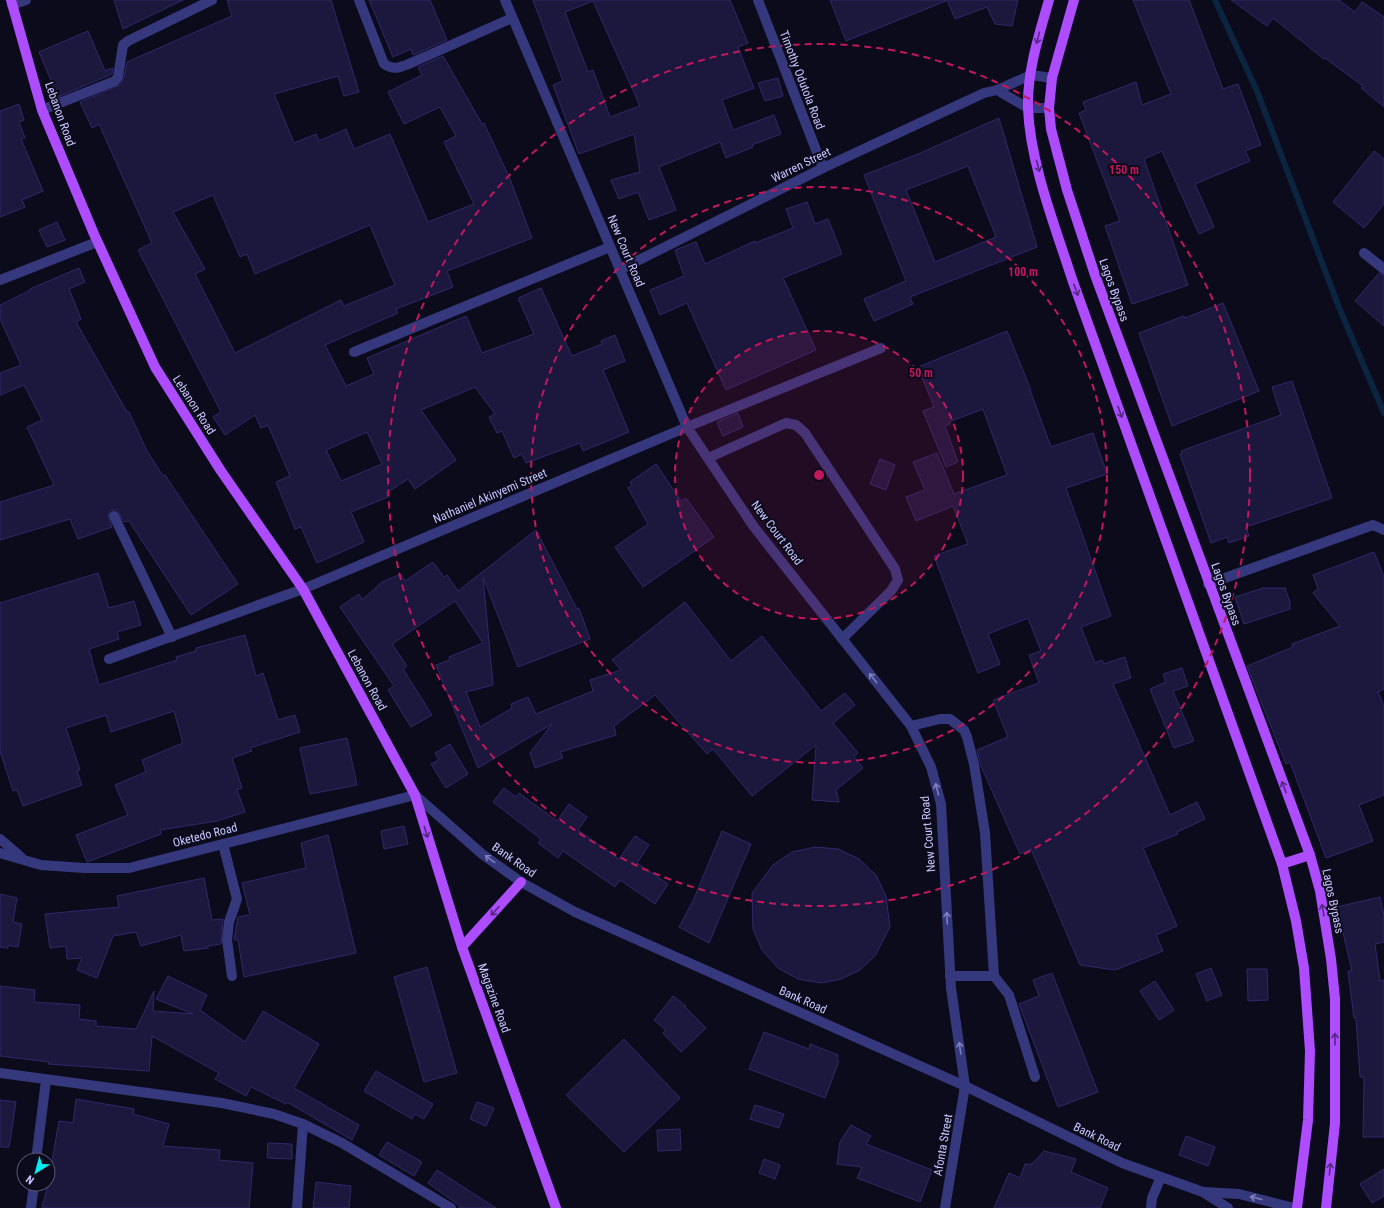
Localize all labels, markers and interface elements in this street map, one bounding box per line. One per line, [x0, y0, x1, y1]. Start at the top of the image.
street label: Timothy Odutola Road [777, 29, 827, 132]
one-way arrow [1034, 31, 1041, 44]
street label: Lebanon Road [42, 80, 78, 148]
street label: Warren Street [769, 144, 833, 185]
one-way arrow [1035, 159, 1042, 172]
text: 150 m [1109, 163, 1139, 177]
street label: New Court Road [605, 213, 647, 289]
street label: Lagos Bypass [1096, 257, 1132, 323]
text: 100 m [1008, 265, 1038, 279]
one-way arrow [1072, 284, 1080, 296]
text: 50 m [909, 366, 933, 380]
street label: Lebanon Road [170, 373, 218, 437]
one-way arrow [1116, 406, 1124, 418]
street label: Nathaniel Akinyemi Street [431, 466, 549, 526]
centre of rings [812, 468, 826, 482]
street label: New Court Road [748, 498, 806, 568]
street label: Lagos Bypass [1208, 561, 1244, 627]
street label: Lebanon Road [345, 647, 390, 713]
one-way arrow [868, 672, 877, 683]
one-way arrow [1279, 781, 1287, 793]
one-way arrow [933, 783, 940, 796]
street label: New Court Road [918, 795, 938, 873]
street label: Oketedo Road [171, 820, 239, 850]
one-way arrow [423, 825, 430, 838]
street label: Bank Road [489, 840, 539, 880]
one-way arrow [484, 855, 495, 863]
street label: Lagos Bypass [1319, 867, 1347, 935]
one-way arrow [1319, 904, 1327, 917]
one-way arrow [490, 906, 500, 916]
one-way arrow [943, 912, 950, 925]
street label: Magazine Road [475, 961, 513, 1035]
street label: Bank Road [777, 983, 829, 1017]
one-way arrow [1332, 1033, 1339, 1046]
one-way arrow [955, 1042, 963, 1055]
street label: Afonta Street [931, 1112, 955, 1177]
street label: Bank Road [1071, 1120, 1123, 1154]
north arrow [16, 1152, 56, 1192]
one-way arrow [1326, 1163, 1334, 1176]
text: N [23, 1172, 37, 1187]
one-way arrow [1250, 1194, 1263, 1201]

